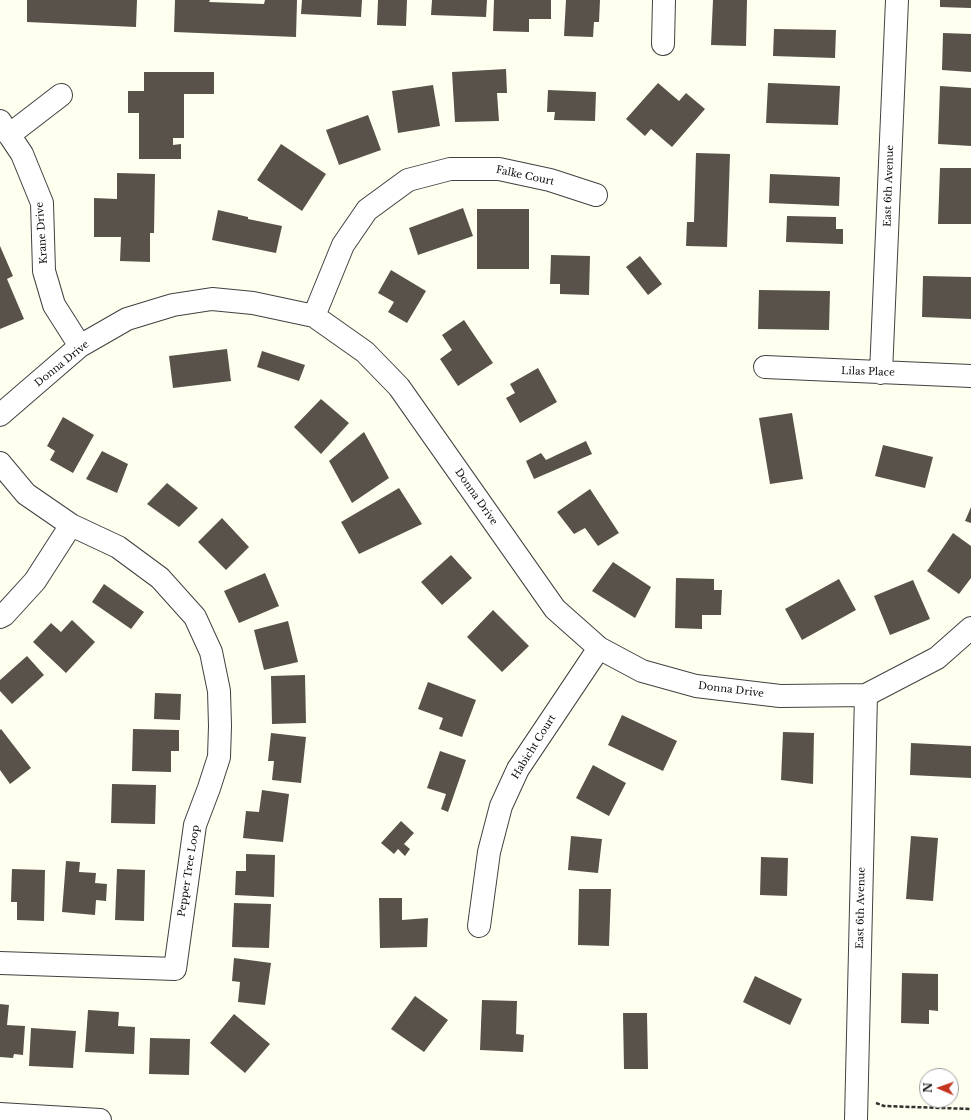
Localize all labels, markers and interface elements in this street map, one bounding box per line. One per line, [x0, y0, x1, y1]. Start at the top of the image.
street label: East 6th Avenue [882, 145, 896, 227]
street label: Falke Court [495, 164, 555, 188]
street label: Krane Drive [34, 202, 50, 264]
street label: Donna Drive [33, 339, 91, 389]
street label: Lilas Place [841, 365, 895, 379]
street label: Donna Drive [452, 466, 500, 528]
street label: Donna Drive [697, 680, 765, 700]
street label: Habicht Court [509, 713, 559, 781]
street label: Pepper Tree Loop [176, 824, 202, 918]
street label: East 6th Avenue [854, 867, 868, 949]
north arrow [919, 1068, 959, 1108]
text: N [921, 1082, 935, 1093]

